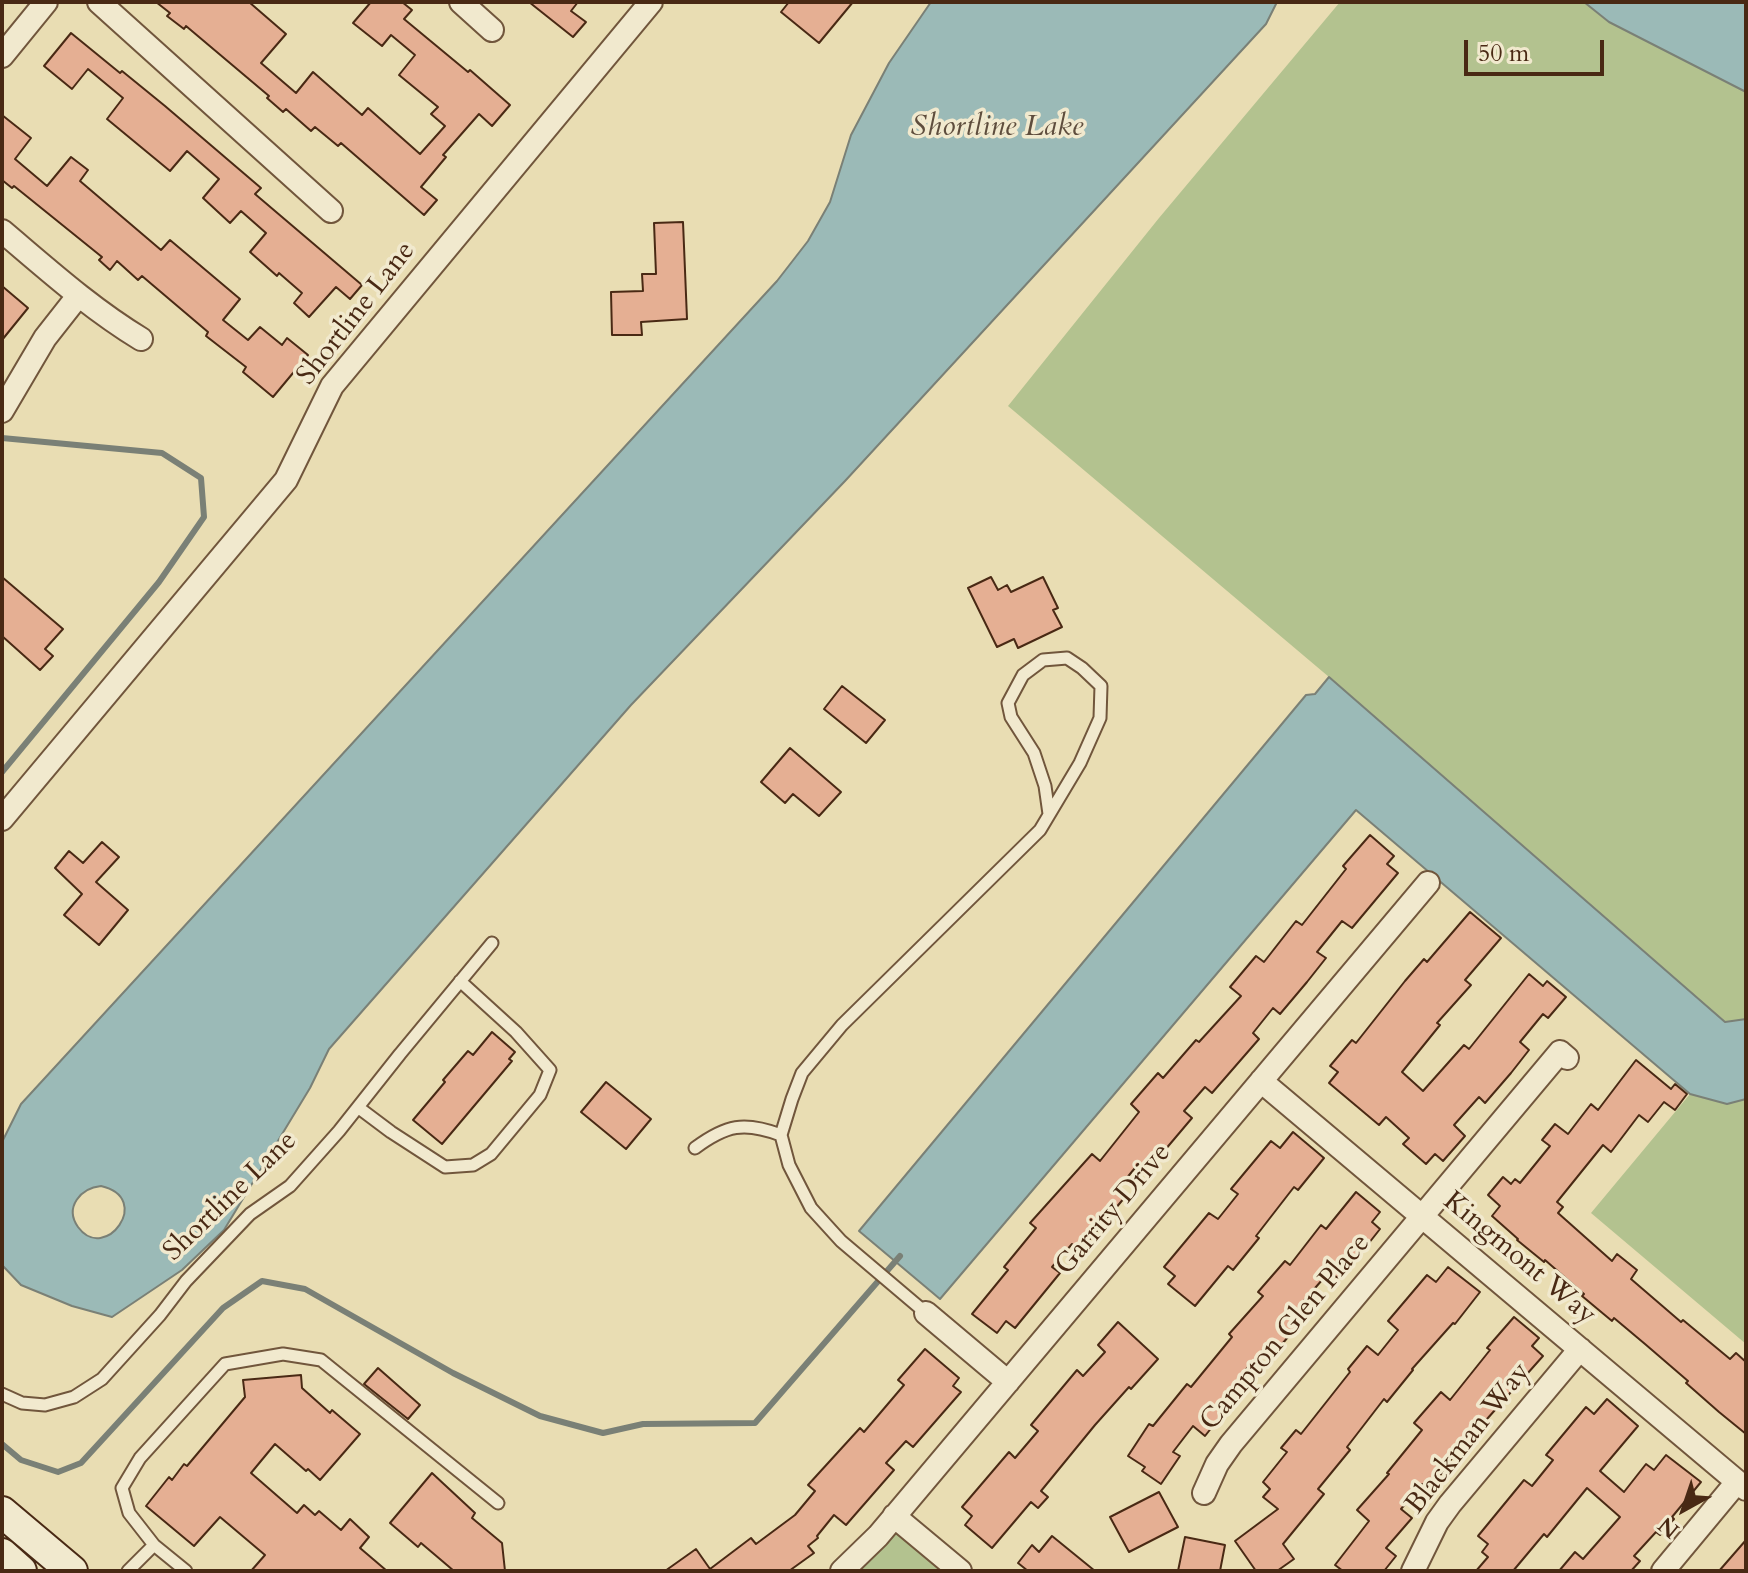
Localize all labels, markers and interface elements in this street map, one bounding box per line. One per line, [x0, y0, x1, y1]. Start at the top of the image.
scale bar [1468, 24, 1608, 74]
text: 50 m [1478, 37, 1529, 70]
water label: Shortline Lake [911, 110, 1083, 146]
street label: Shortline Lane [291, 236, 423, 392]
street label: Shortline Lane [157, 1125, 305, 1269]
street label: Garrity Drive [1049, 1137, 1179, 1283]
street label: Kingmont Way [1436, 1185, 1602, 1333]
street label: Campton Glen Place [1194, 1228, 1378, 1438]
street label: Blackman Way [1399, 1357, 1539, 1521]
north arrow [1644, 1469, 1724, 1549]
text: N [1652, 1510, 1686, 1545]

